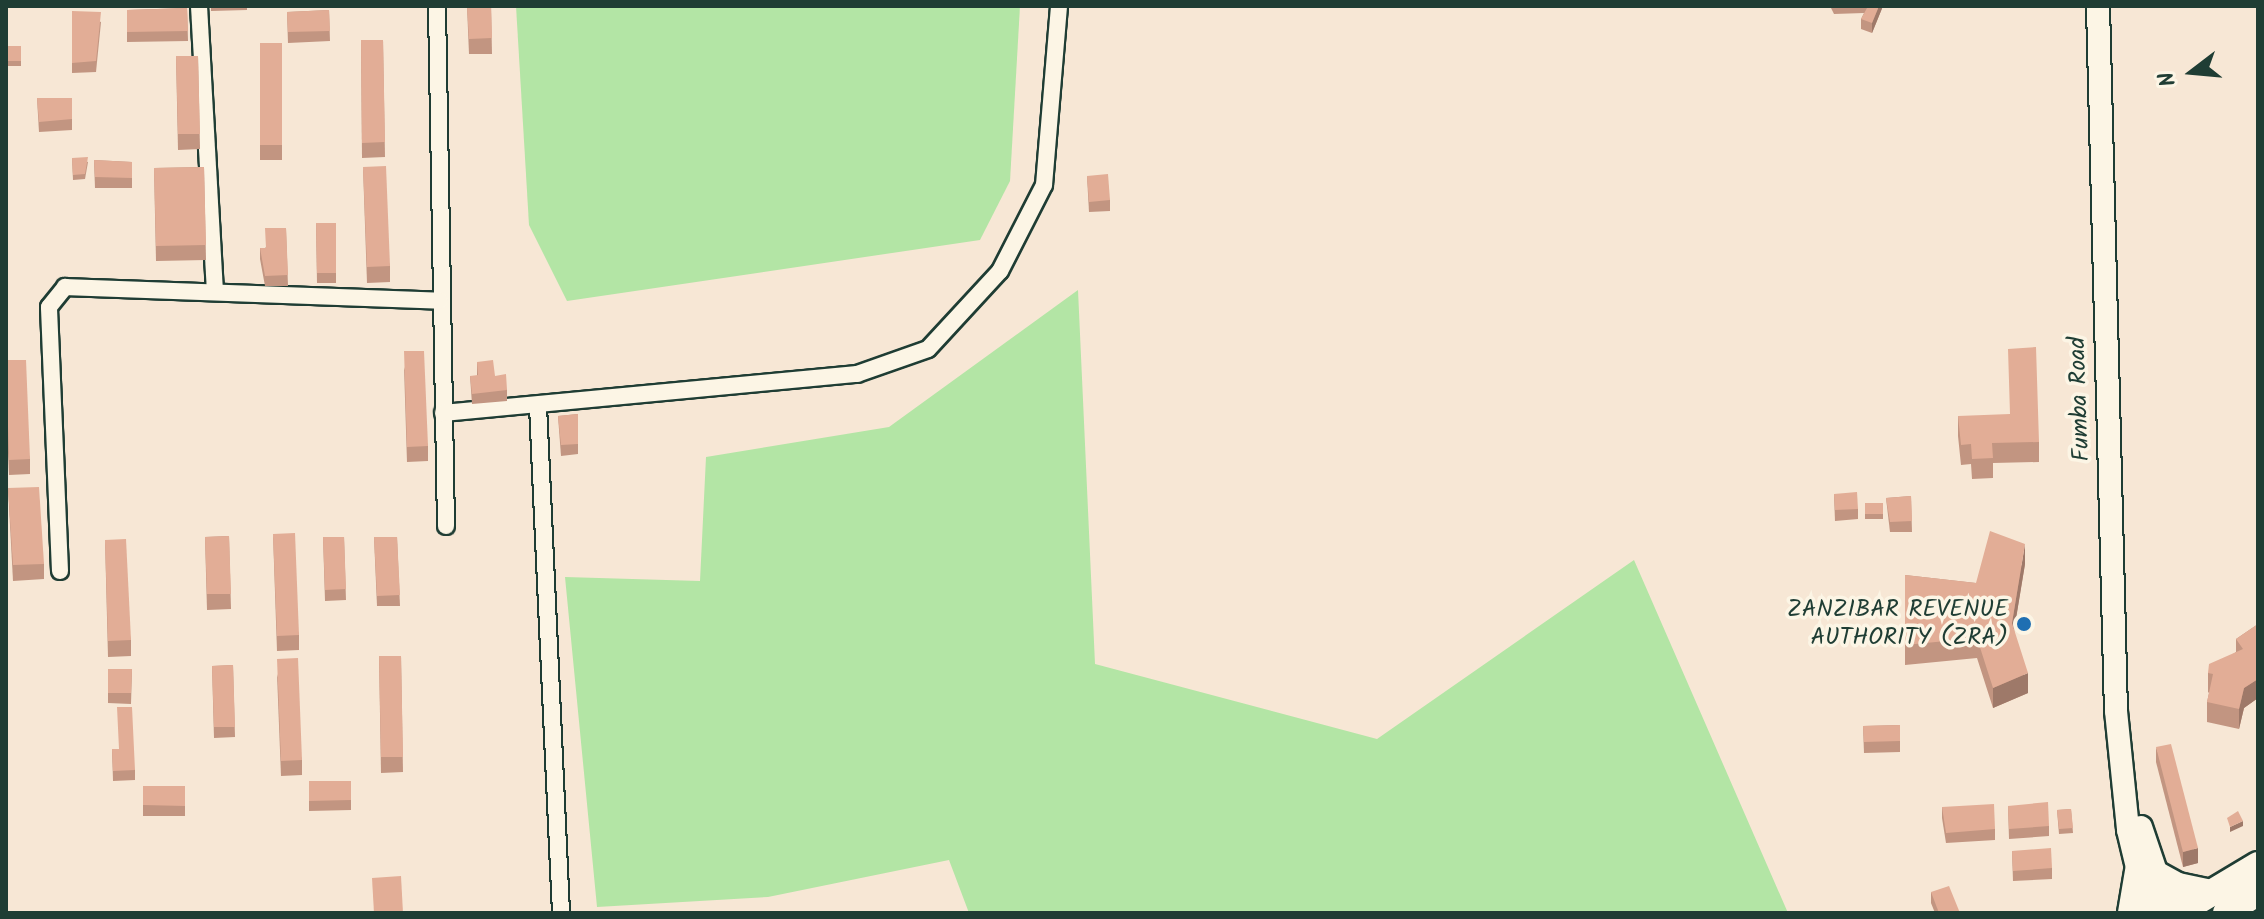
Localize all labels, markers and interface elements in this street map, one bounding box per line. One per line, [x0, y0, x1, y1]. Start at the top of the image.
north arrow [2152, 32, 2232, 112]
text: N [2150, 67, 2187, 90]
street label: Fumba Road [2063, 336, 2097, 462]
place label: ZANZIBAR REVENUE AUTHORITY (ZRA) [1787, 596, 2008, 652]
marker: ZANZIBAR REVENUE AUTHORITY (ZRA) [2015, 615, 2033, 633]

